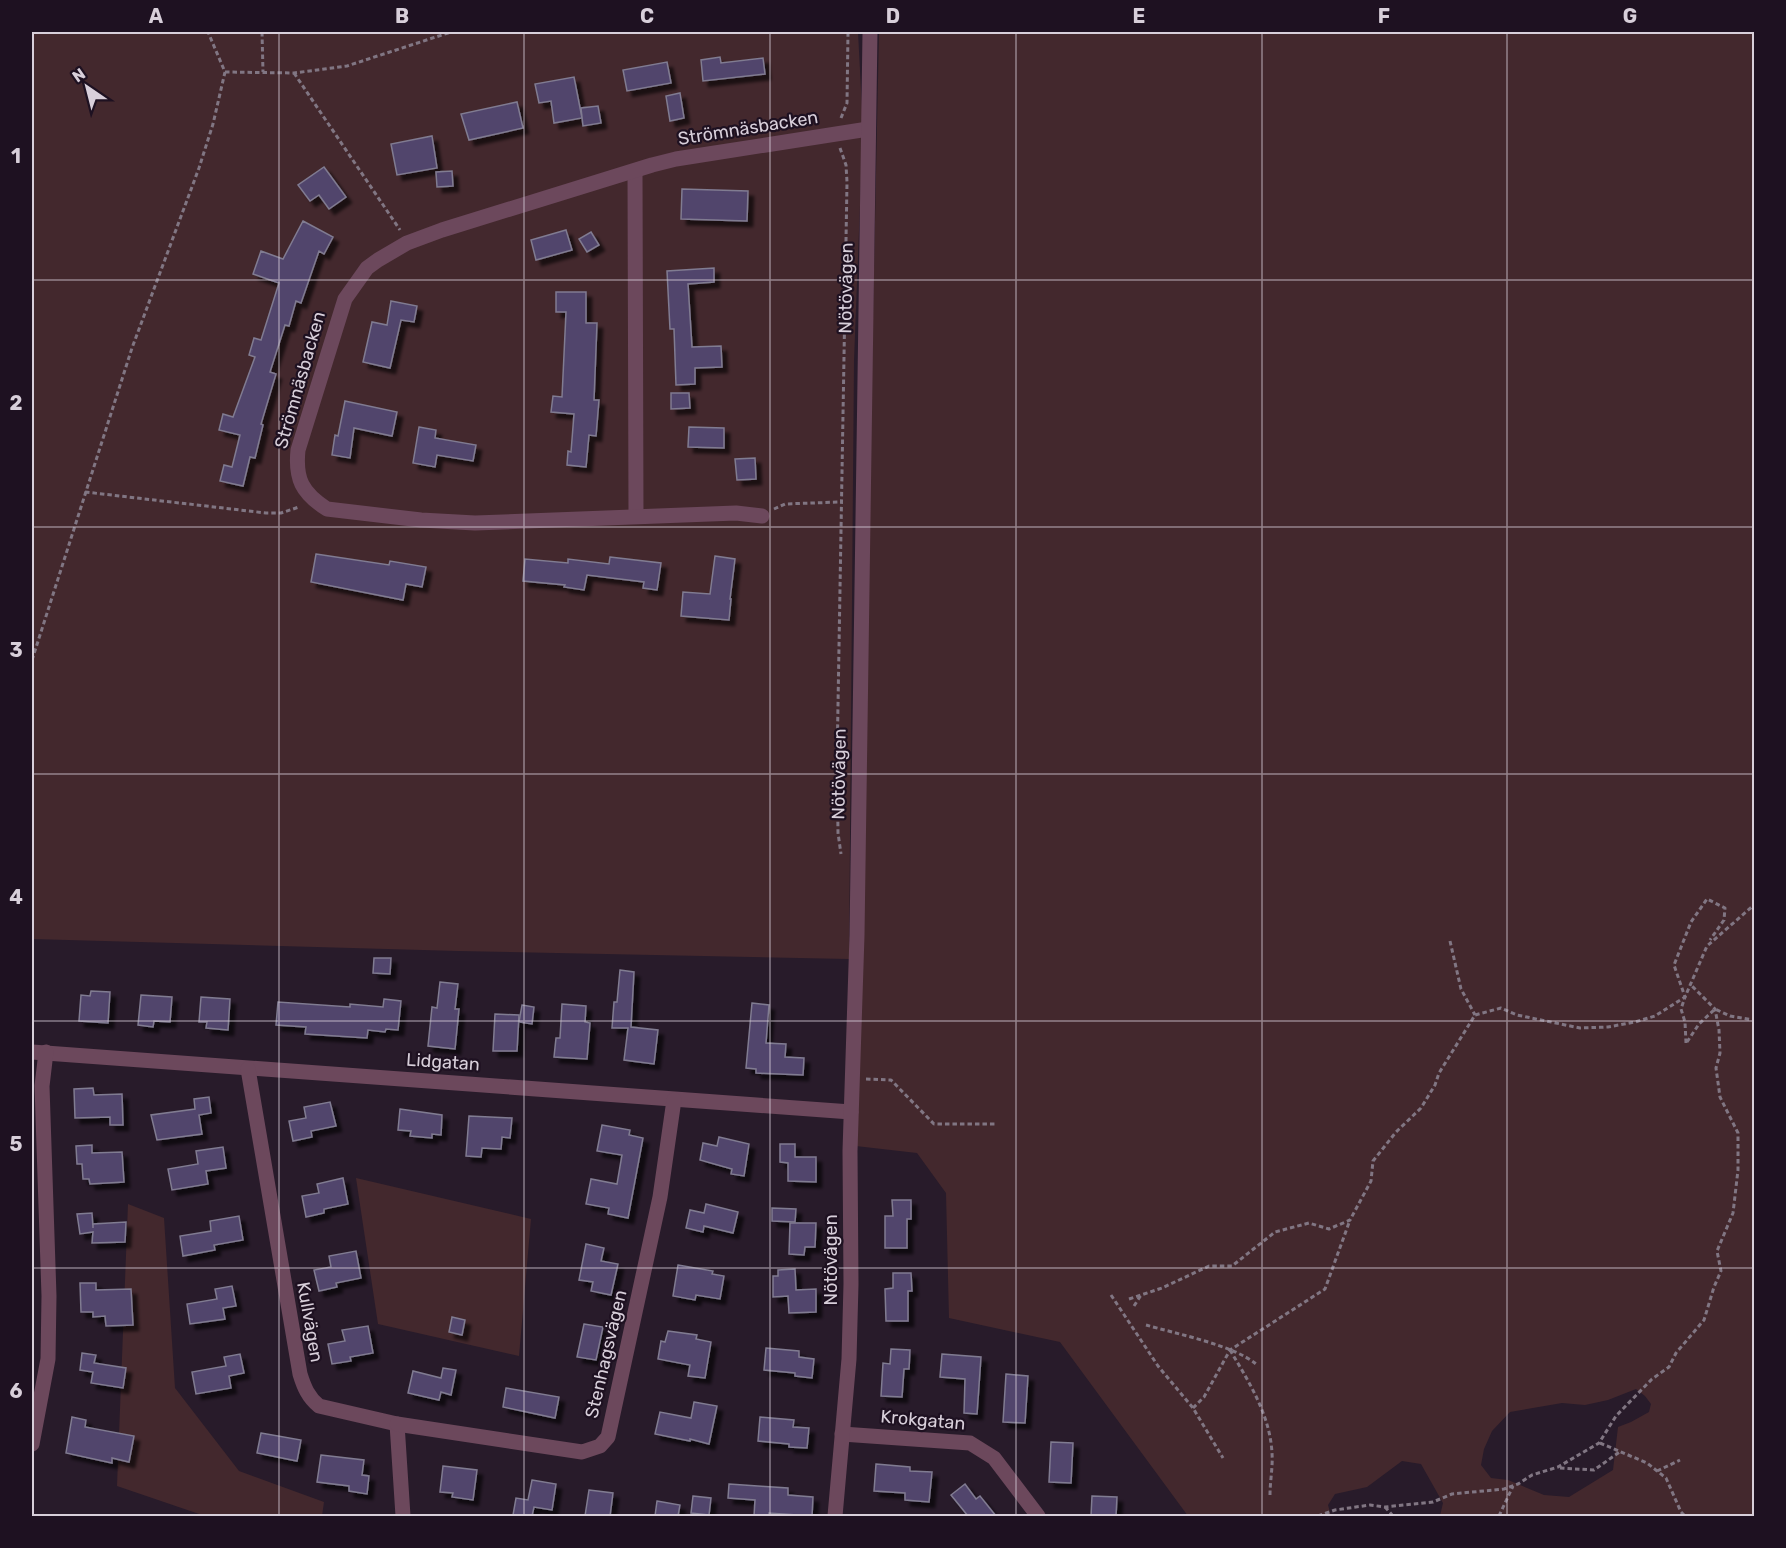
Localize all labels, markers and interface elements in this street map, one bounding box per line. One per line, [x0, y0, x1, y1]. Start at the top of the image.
text: A [149, 4, 164, 28]
text: B [395, 4, 409, 28]
text: C [640, 4, 654, 28]
text: D [886, 4, 900, 28]
text: E [1133, 4, 1145, 28]
text: F [1378, 4, 1390, 28]
text: G [1623, 4, 1637, 28]
north arrow [57, 57, 117, 117]
text: N [69, 64, 89, 86]
street label: Strömnäsbacken [676, 106, 820, 150]
text: 1 [11, 144, 21, 168]
street label: Nötövägen [834, 242, 858, 334]
street label: Strömnäsbacken [270, 309, 330, 451]
text: 2 [10, 391, 23, 415]
text: 3 [9, 638, 23, 662]
street label: Nötövägen [827, 728, 851, 820]
text: 4 [9, 885, 23, 909]
street label: Lidgatan [405, 1048, 481, 1076]
text: 5 [10, 1132, 23, 1156]
street label: Nötövägen [820, 1214, 842, 1306]
street label: Kullvägen [292, 1280, 328, 1364]
street label: Stenhagsvägen [581, 1288, 631, 1420]
text: 6 [9, 1379, 23, 1403]
street label: Krokgatan [880, 1405, 966, 1435]

